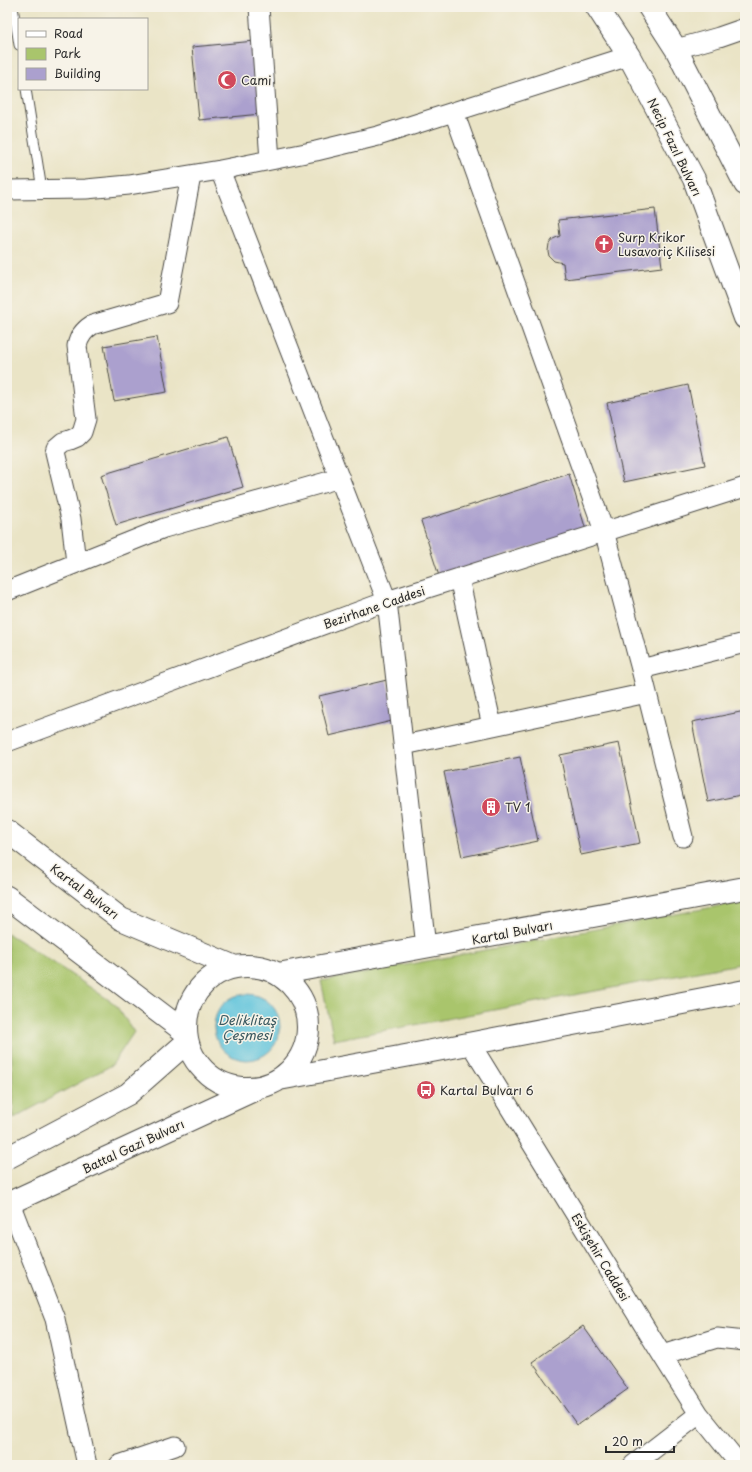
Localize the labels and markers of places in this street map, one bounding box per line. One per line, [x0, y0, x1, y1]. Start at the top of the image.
mosque icon: Cami [216, 69, 238, 91]
place label: Cami [241, 71, 272, 89]
place label: Surp Krikor Lusavoriç Kilisesi [618, 228, 715, 260]
church icon: Surp Krikor Lusavoriç Kilisesi [593, 233, 615, 255]
building icon: TV 1 [480, 796, 502, 818]
place label: TV 1 [505, 798, 530, 816]
bus stop icon: Kartal Bulvarı 6 [415, 1079, 437, 1101]
place label: Kartal Bulvarı 6 [440, 1081, 534, 1099]

